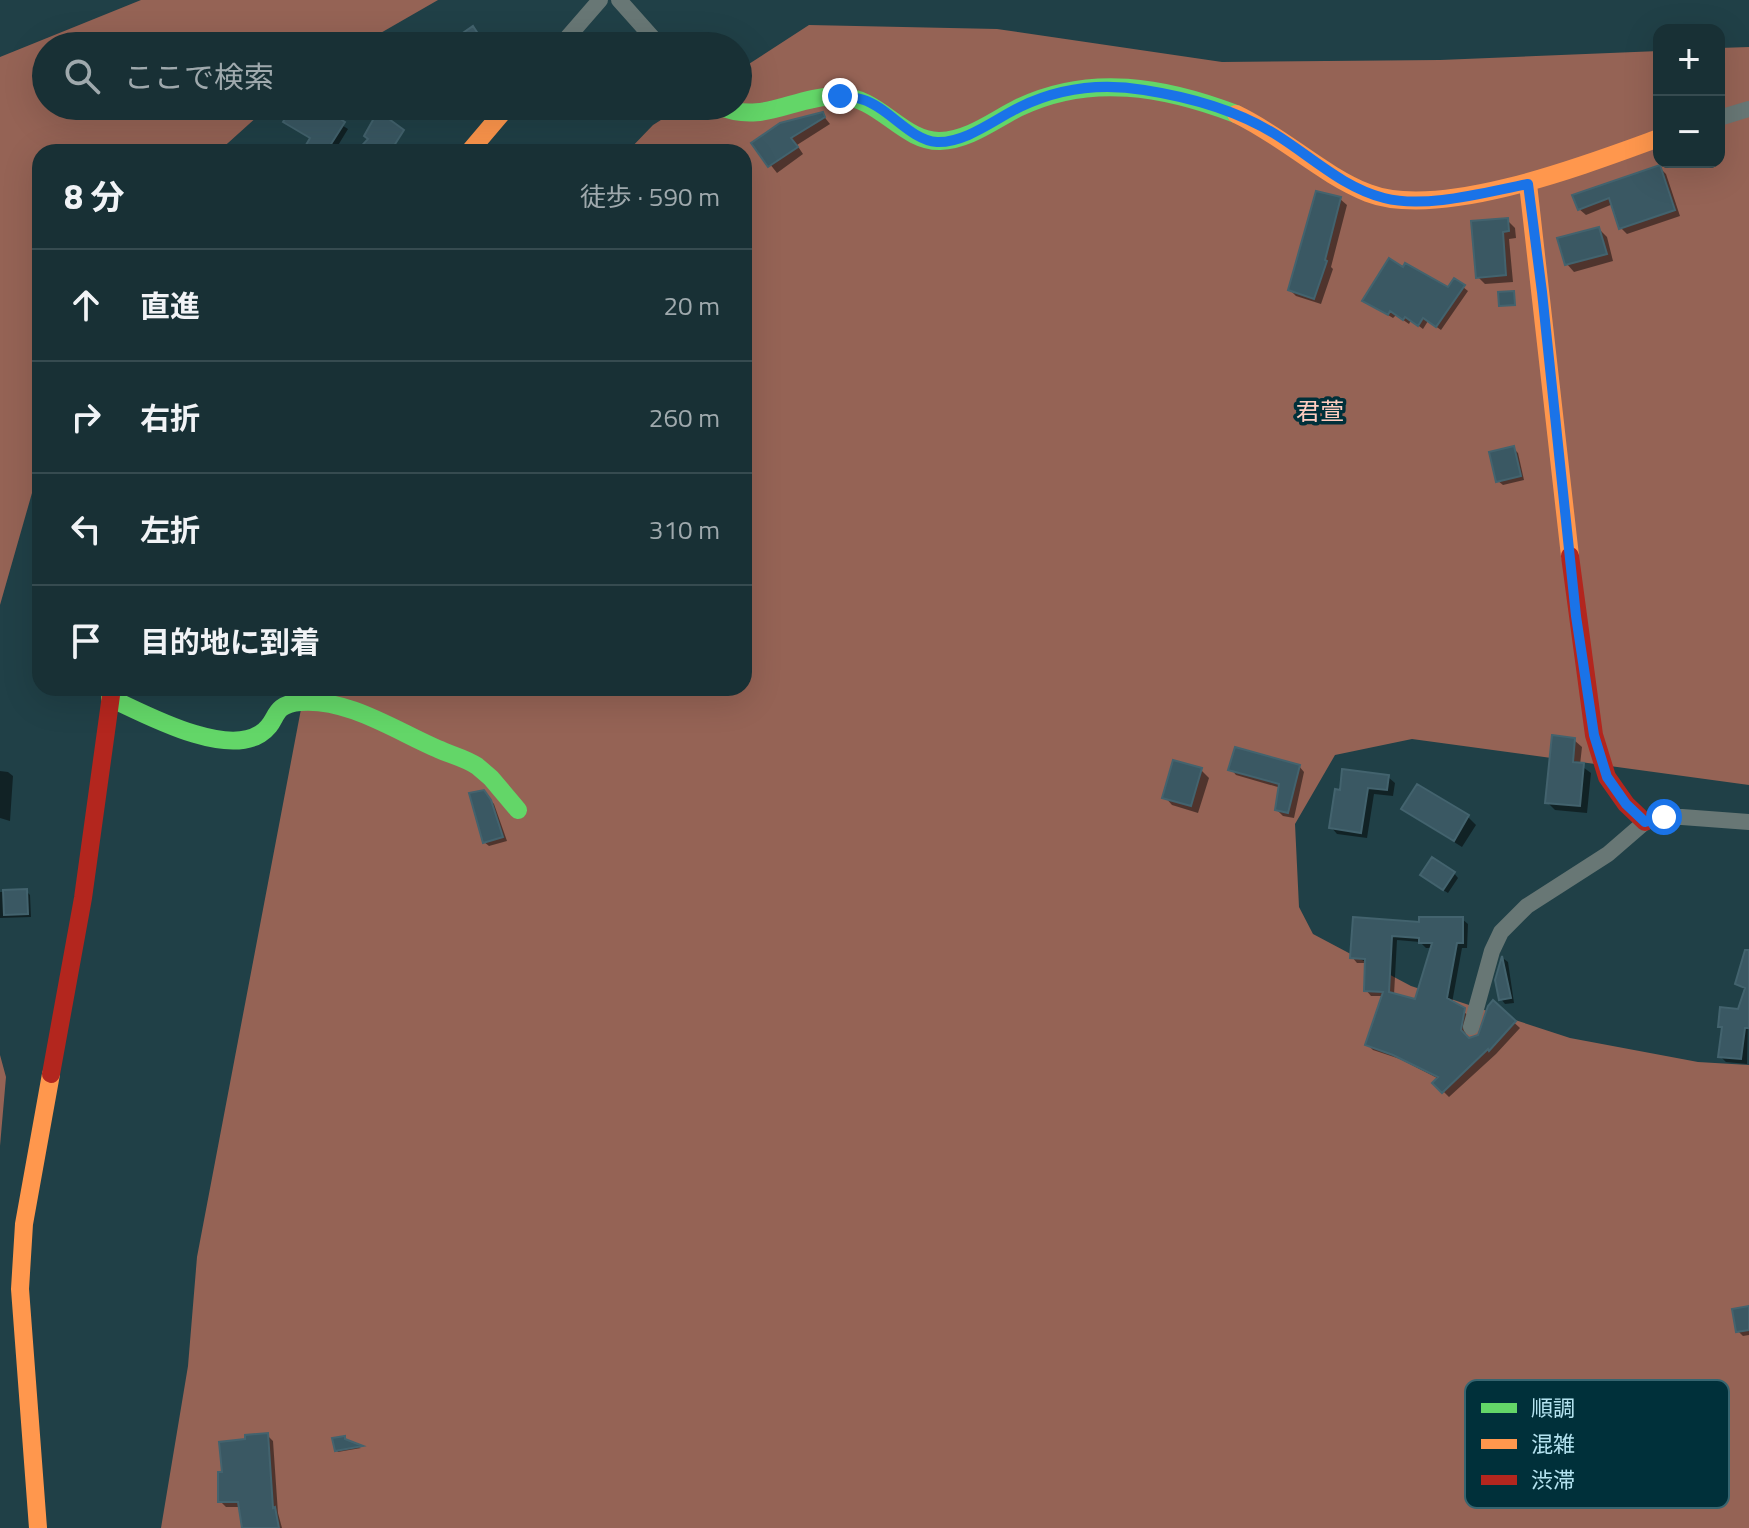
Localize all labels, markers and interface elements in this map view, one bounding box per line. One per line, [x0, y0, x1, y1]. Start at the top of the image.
map controls [1653, 24, 1725, 168]
button: + [1653, 24, 1725, 96]
search box [32, 32, 752, 120]
icon: search [60, 54, 104, 98]
text: ここで検索 [124, 54, 274, 100]
route end [822, 78, 858, 114]
button: − [1653, 96, 1725, 168]
text: 8 分 [64, 170, 125, 222]
text: 徒歩 · 590 m [580, 177, 720, 216]
icon: ahead [64, 283, 108, 327]
text: 直進 [140, 283, 200, 329]
text: 20 m [663, 286, 720, 325]
district label: 君萱 [1296, 393, 1344, 429]
icon: right [64, 395, 108, 439]
text: 右折 [140, 395, 200, 441]
text: 260 m [649, 398, 720, 437]
icon: left [64, 507, 108, 551]
text: 左折 [140, 507, 200, 553]
text: 310 m [649, 510, 720, 549]
icon: arrive [64, 619, 108, 663]
text: 目的地に到着 [140, 619, 320, 665]
route start [1646, 799, 1682, 835]
legend [1465, 1380, 1729, 1508]
text: 順調 [1531, 1391, 1575, 1425]
text: 混雑 [1531, 1427, 1575, 1461]
text: 渋滞 [1531, 1463, 1575, 1497]

